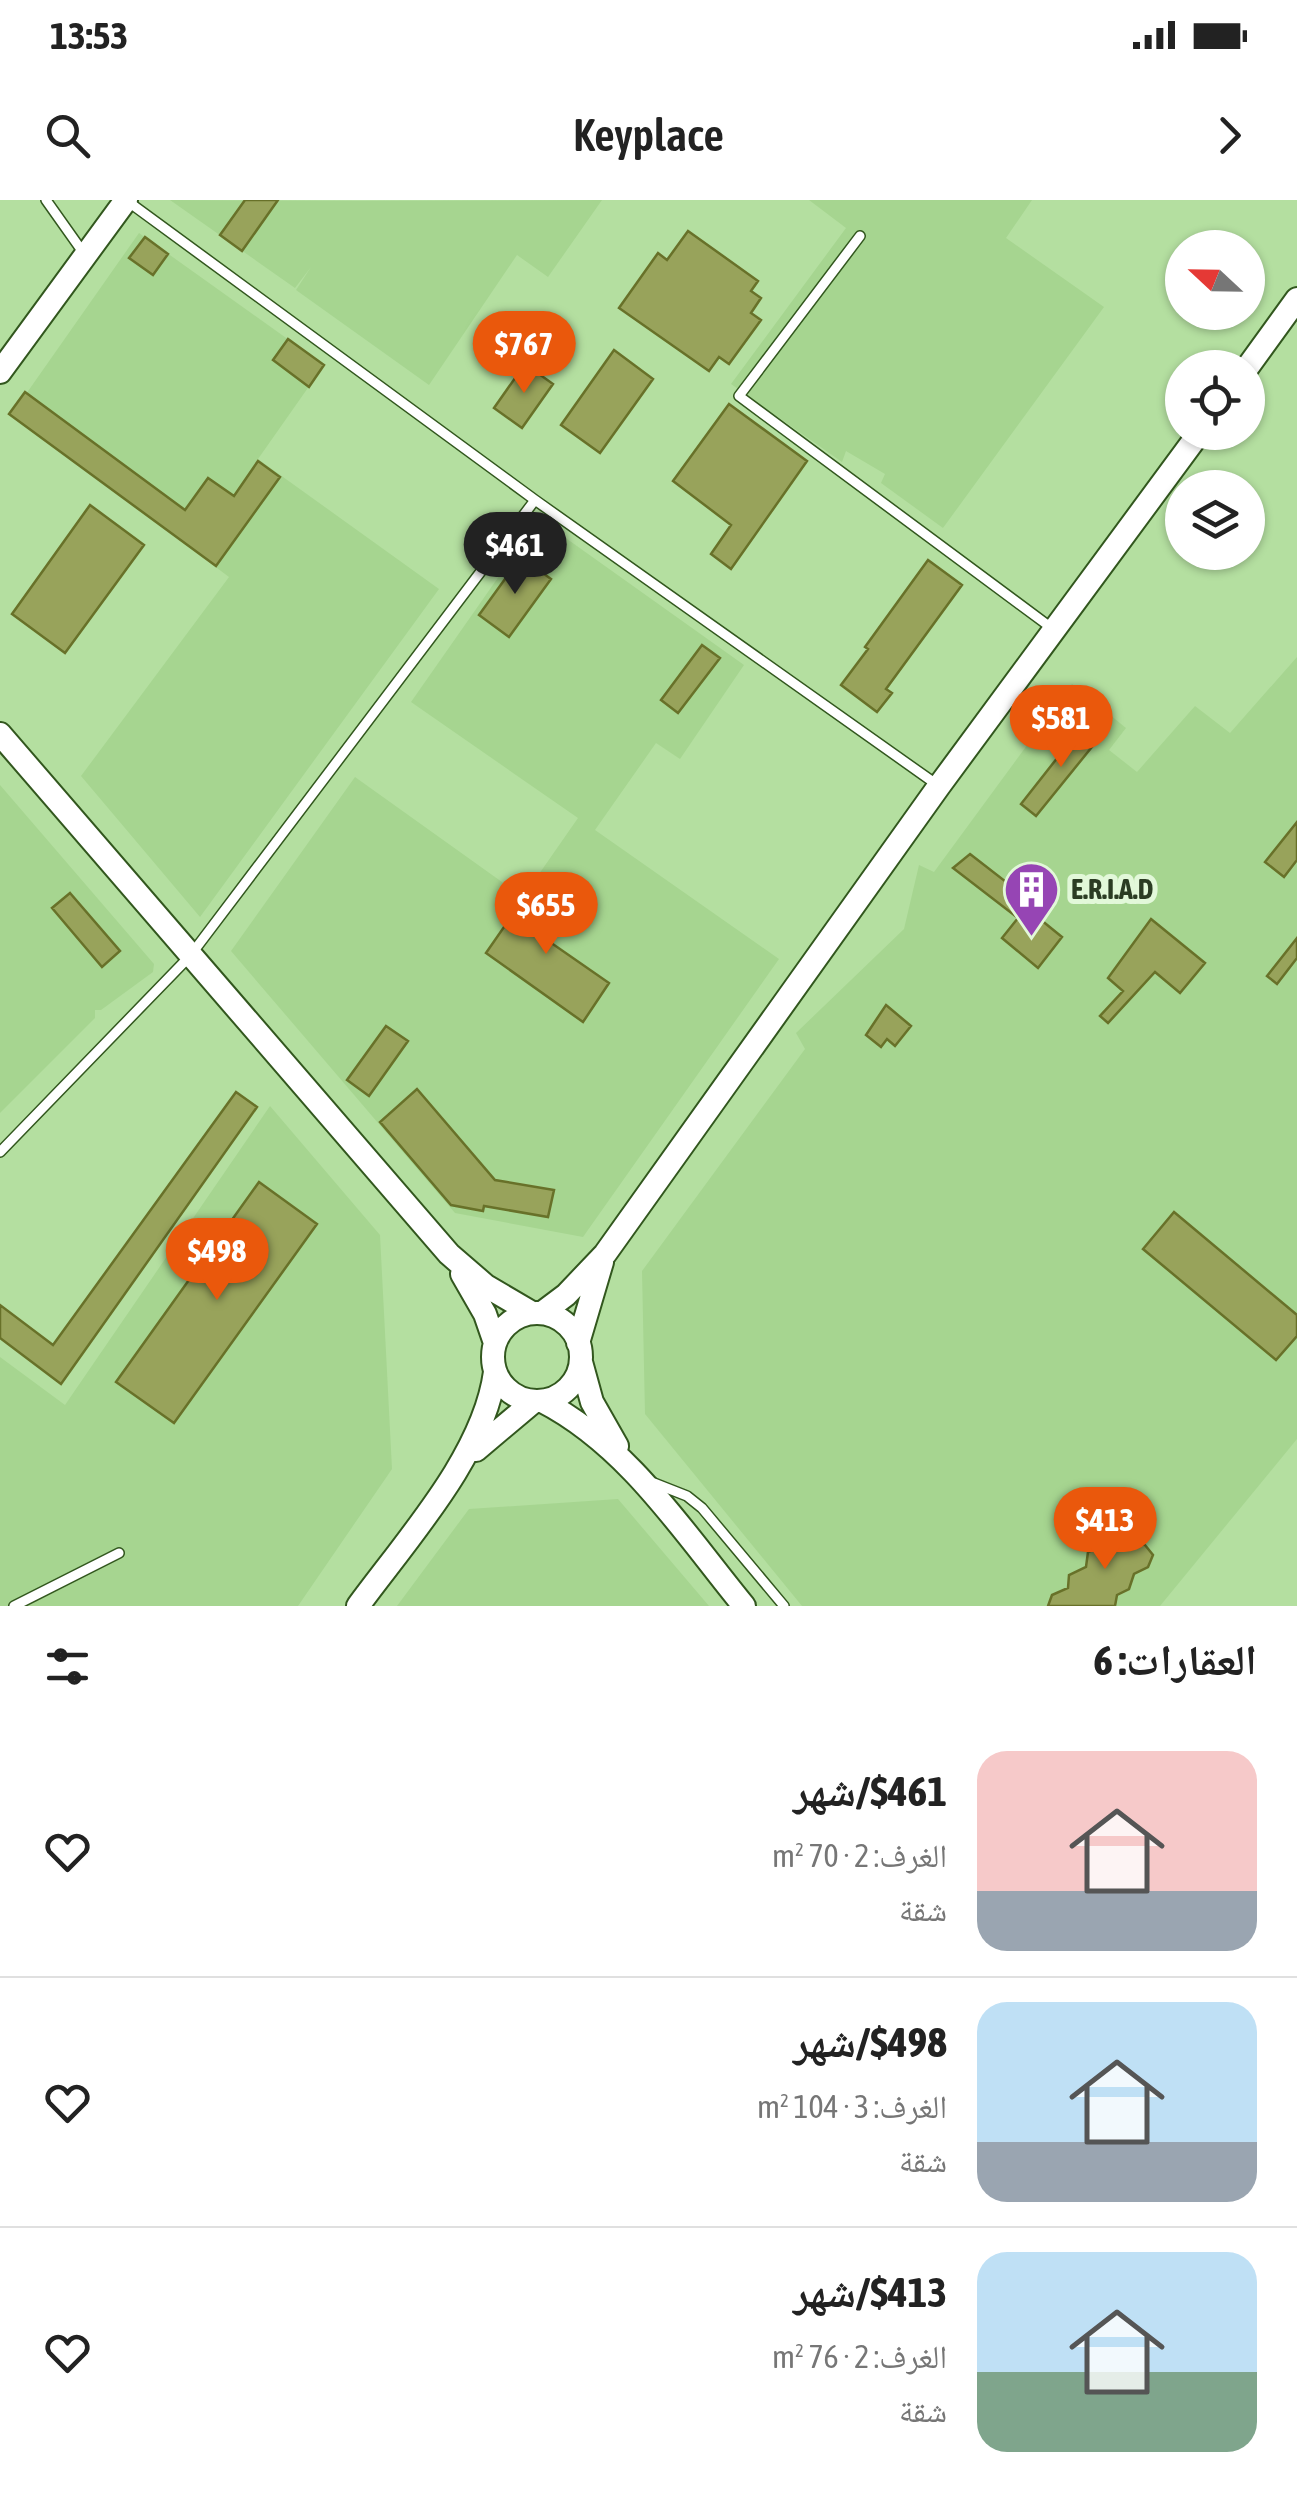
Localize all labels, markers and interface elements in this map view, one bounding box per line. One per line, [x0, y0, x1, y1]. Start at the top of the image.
text: 13:53 [50, 14, 128, 57]
icon: search [40, 108, 95, 163]
icon: forward [1202, 108, 1257, 163]
text: Keyplace [573, 109, 724, 161]
north arrow [1165, 230, 1265, 330]
map controls [1165, 230, 1265, 570]
pin: $767 [465, 311, 583, 396]
text: $767 [495, 325, 553, 362]
button: locate [1165, 350, 1265, 450]
button: layers [1165, 470, 1265, 570]
pin: $461 [456, 512, 574, 597]
text: $461 [486, 526, 544, 563]
pin: $581 [1002, 685, 1120, 770]
text: $581 [1032, 699, 1090, 736]
building icon: E.R.I.A.D [1002, 859, 1062, 938]
pin: $655 [487, 872, 605, 957]
place label: E.R.I.A.D [1071, 873, 1153, 905]
text: $655 [517, 886, 575, 923]
pin: $498 [158, 1218, 276, 1303]
text: $498 [188, 1232, 246, 1269]
pin: $413 [1046, 1487, 1164, 1572]
text: $413 [1076, 1501, 1134, 1538]
text: العقارات: 6 [1093, 1636, 1257, 1684]
icon: filters [40, 1639, 95, 1694]
text: $461/شهر [793, 1767, 947, 1815]
icon: home [1057, 1791, 1177, 1911]
icon: heart [40, 1824, 95, 1879]
text: الغرف: 2 · 70 m² [772, 1837, 947, 1874]
text: شقة [899, 1891, 947, 1928]
text: $498/شهر [793, 2018, 947, 2066]
icon: home [1057, 2042, 1177, 2162]
icon: heart [40, 2075, 95, 2130]
text: الغرف: 3 · 104 m² [757, 2088, 947, 2125]
text: شقة [899, 2142, 947, 2179]
text: $413/شهر [793, 2268, 947, 2316]
icon: home [1057, 2292, 1177, 2412]
icon: heart [40, 2325, 95, 2380]
text: الغرف: 2 · 76 m² [772, 2338, 947, 2375]
text: شقة [899, 2392, 947, 2429]

